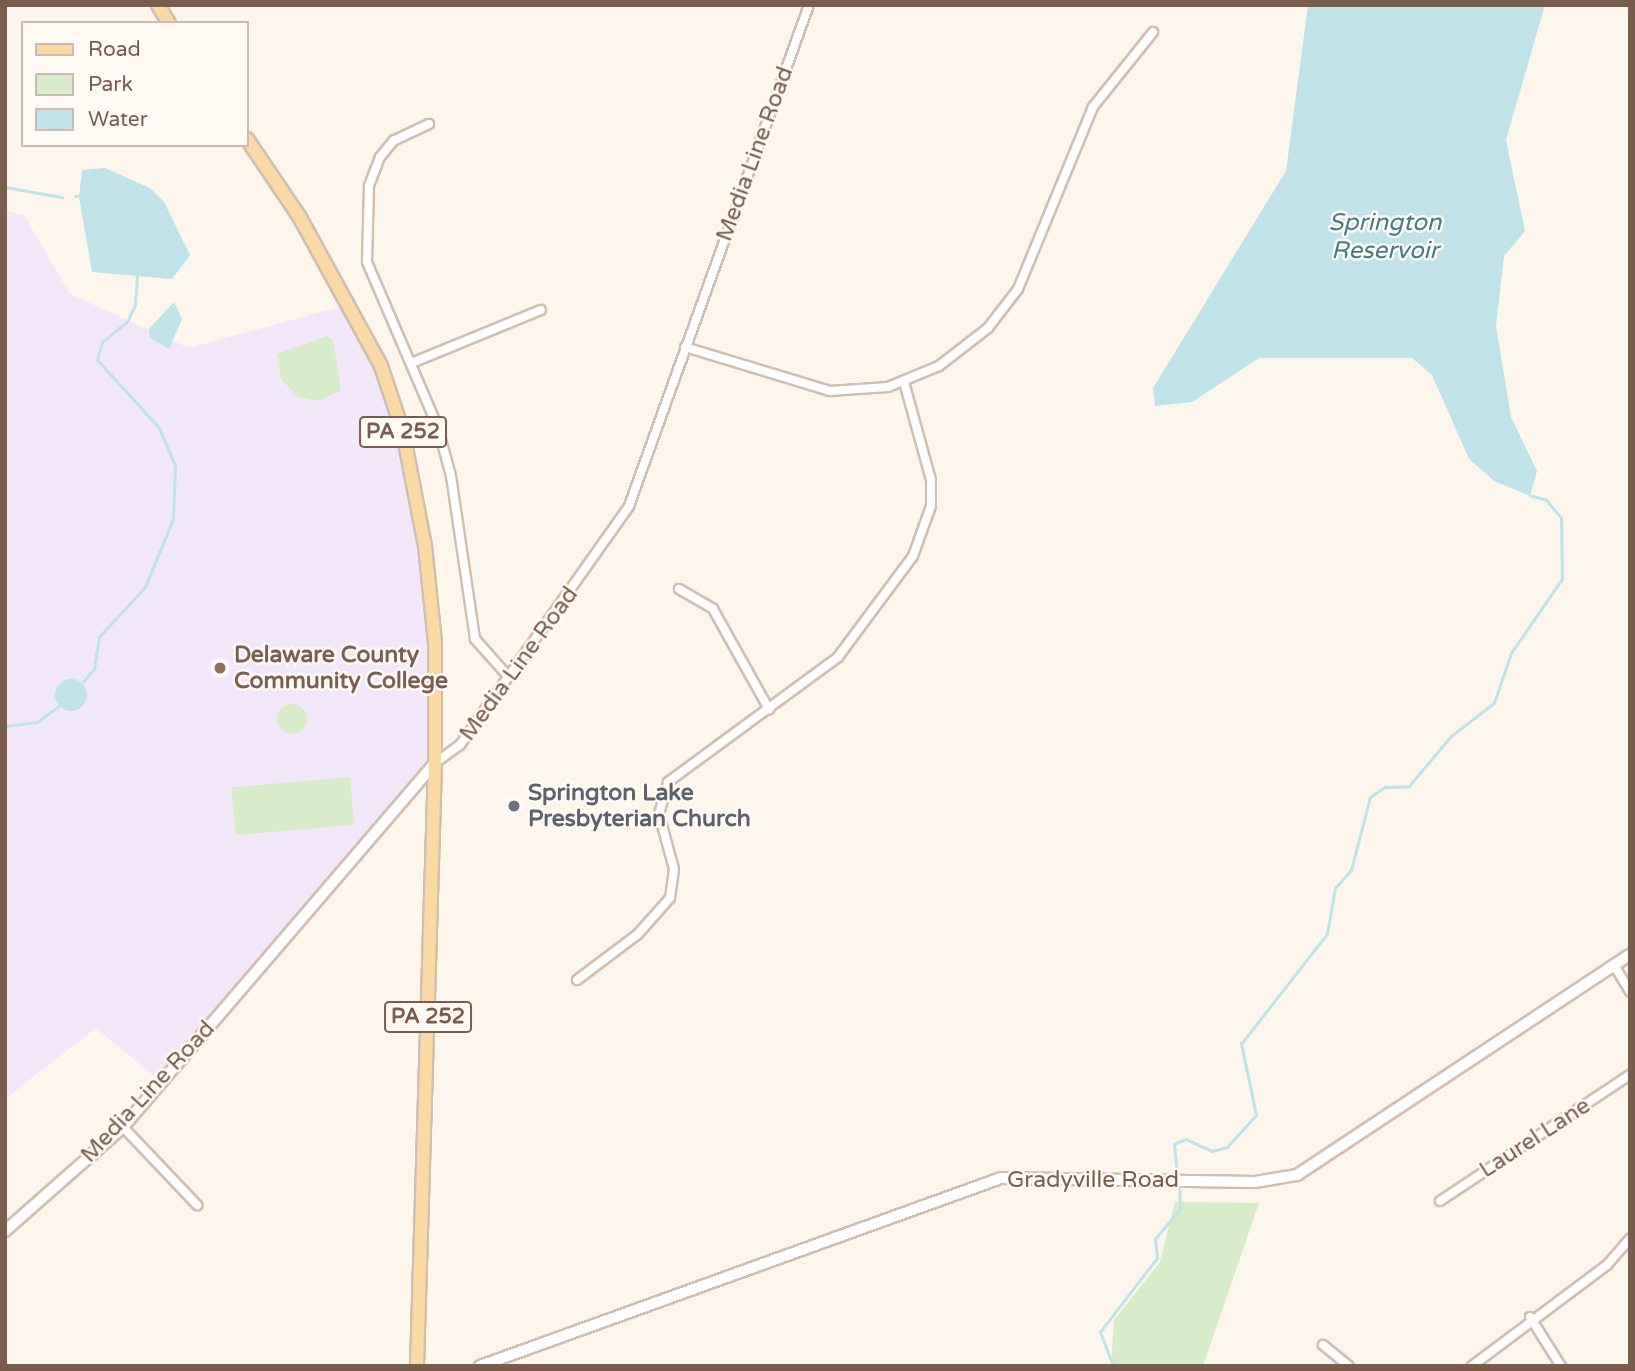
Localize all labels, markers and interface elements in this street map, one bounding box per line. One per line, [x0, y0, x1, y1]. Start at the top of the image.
legend [21, 21, 248, 147]
text: Road [88, 37, 141, 62]
street label: Media Line Road [711, 63, 799, 245]
text: Park [88, 72, 133, 97]
text: Water [88, 107, 148, 132]
water label: Springton Reservoir [1329, 209, 1441, 265]
road number: PA 252 [358, 414, 448, 450]
street label: Media Line Road [454, 582, 584, 746]
place label: Delaware County Community College [234, 641, 448, 695]
marker: Delaware County Community College [212, 660, 228, 676]
place label: Springton Lake Presbyterian Church [528, 779, 751, 833]
marker: Springton Lake Presbyterian Church [506, 798, 522, 814]
road number: PA 252 [382, 1000, 474, 1034]
street label: Media Line Road [75, 1015, 221, 1169]
street label: Laurel Lane [1474, 1092, 1596, 1184]
street label: Gradyville Road [1007, 1166, 1179, 1194]

